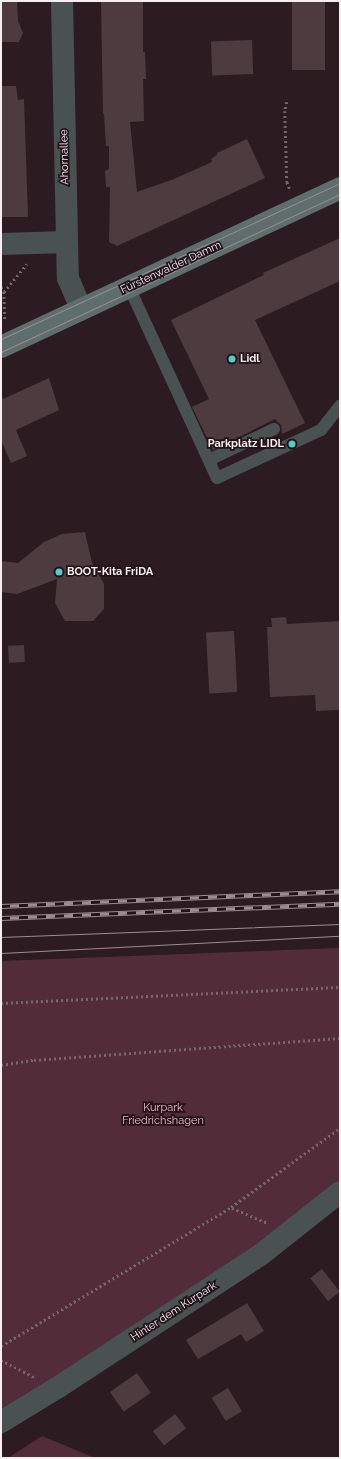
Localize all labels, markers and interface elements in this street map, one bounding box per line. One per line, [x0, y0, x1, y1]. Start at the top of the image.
street label: Ahornallee [58, 129, 72, 185]
street label: Fürstenwalder Damm [118, 239, 224, 297]
place label: Lidl [240, 352, 260, 366]
marker: Lidl [227, 354, 237, 364]
place label: Parkplatz LIDL [208, 437, 284, 451]
marker: Parkplatz LIDL [287, 439, 297, 449]
place label: BOOT-Kita FriDA [67, 565, 153, 579]
marker: BOOT-Kita FriDA [54, 567, 64, 577]
park label: Kurpark Friedrichshagen [122, 1102, 204, 1128]
street label: Hinter dem Kurpark [129, 1279, 219, 1345]

